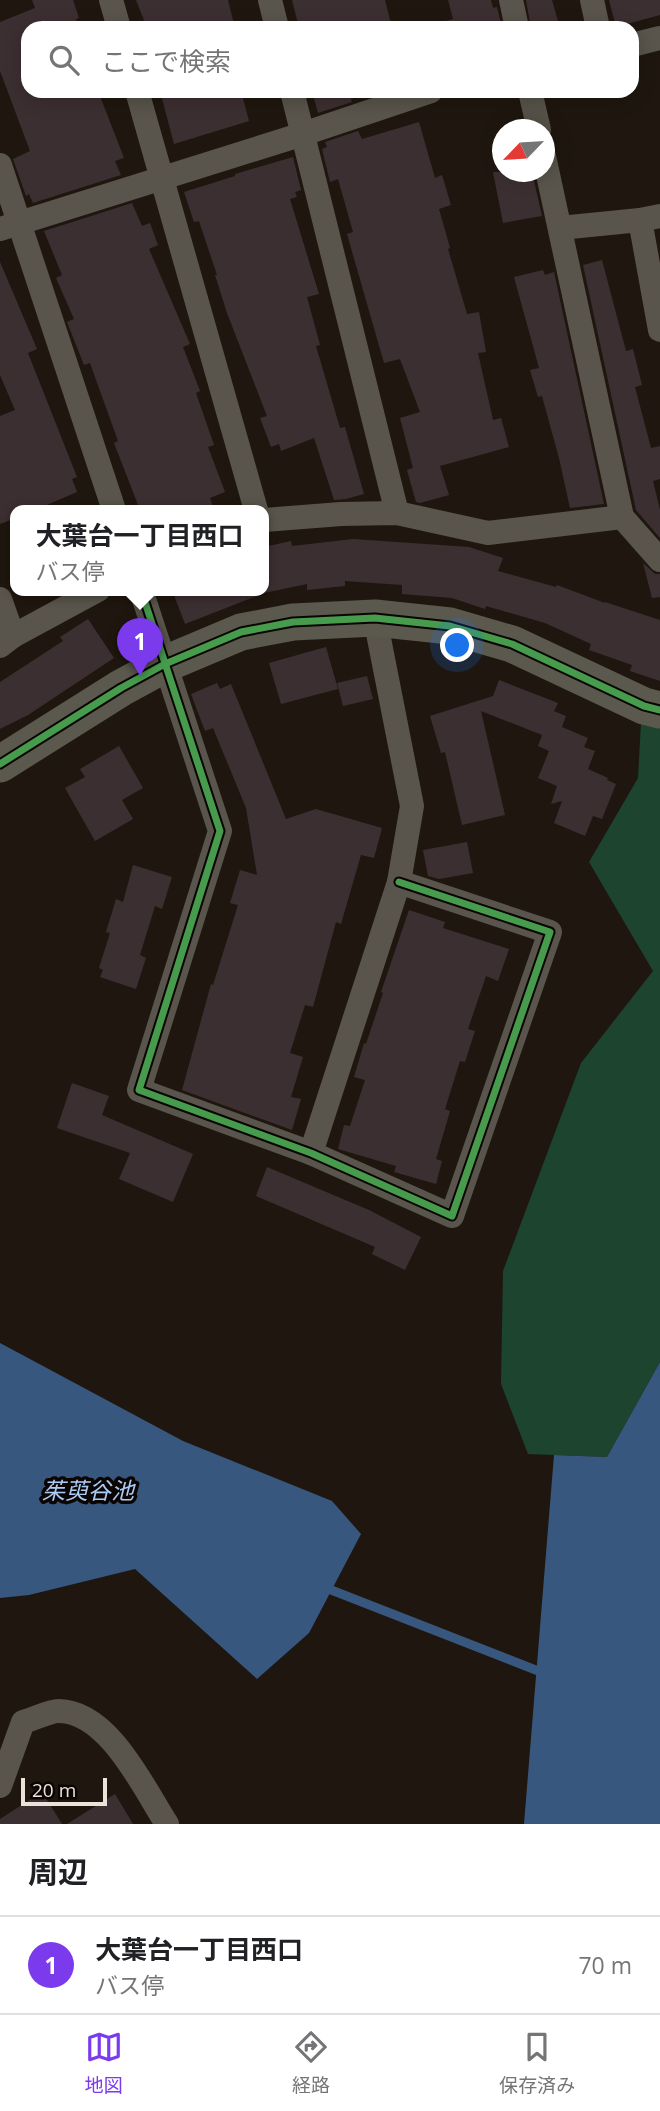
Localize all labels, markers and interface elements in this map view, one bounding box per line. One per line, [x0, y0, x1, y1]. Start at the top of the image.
search box [21, 21, 639, 98]
icon: search [45, 41, 83, 79]
text: ここで検索 [101, 43, 231, 79]
north arrow [492, 119, 555, 182]
popup [10, 505, 269, 596]
text: 大葉台一丁目西口 [35, 517, 244, 553]
text: バス停 [35, 555, 104, 587]
pin: 1 [117, 618, 163, 676]
your location [440, 628, 474, 662]
water label: 茱萸谷池 [42, 1474, 136, 1506]
scale bar [21, 1775, 107, 1807]
text: 20 m [32, 1777, 76, 1803]
text: 周辺 [28, 1851, 88, 1892]
text: 大葉台一丁目西口 [95, 1931, 303, 1967]
text: 1 [44, 1949, 58, 1981]
text: 70 m [578, 1949, 632, 1981]
text: バス停 [95, 1969, 164, 2001]
tab: 地図 [85, 2028, 123, 2098]
tab: 経路 [292, 2028, 330, 2098]
tab: 保存済み [499, 2028, 575, 2098]

